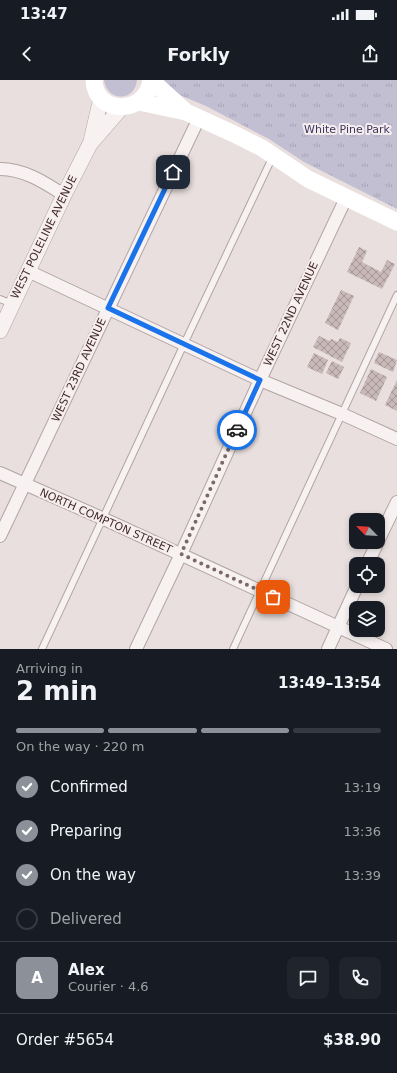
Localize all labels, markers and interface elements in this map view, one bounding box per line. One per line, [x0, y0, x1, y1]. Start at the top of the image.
text: 13:47 [20, 5, 68, 23]
icon: back [16, 43, 38, 65]
icon: share [359, 43, 381, 65]
text: Forkly [167, 44, 230, 65]
park label: White Pine Park [304, 123, 391, 136]
pin [156, 155, 190, 189]
icon: home [162, 161, 184, 183]
street label: WEST POLELINE AVENUE [8, 173, 80, 301]
street label: WEST 22ND AVENUE [261, 260, 321, 368]
street label: WEST 23RD AVENUE [49, 316, 109, 424]
courier [217, 410, 257, 450]
icon: car [226, 419, 248, 441]
street label: NORTH COMPTON STREET [38, 486, 175, 556]
north arrow [349, 513, 385, 549]
map controls [349, 513, 385, 637]
button: locate [349, 557, 385, 593]
pin [256, 580, 290, 614]
icon: bag [262, 586, 284, 608]
button: layers [349, 601, 385, 637]
text: Arriving in [16, 661, 83, 676]
text: 13:49–13:54 [278, 674, 381, 692]
text: 2 min [16, 676, 98, 706]
text: On the way · 220 m [16, 739, 144, 754]
icon: check [16, 776, 38, 798]
text: Confirmed [50, 778, 128, 796]
text: 13:19 [344, 780, 381, 795]
icon: check [16, 820, 38, 842]
text: Preparing [50, 822, 122, 840]
text: 13:36 [344, 824, 381, 839]
icon: check [16, 864, 38, 886]
text: On the way [50, 866, 136, 884]
text: 13:39 [344, 868, 381, 883]
text: Delivered [50, 910, 122, 928]
button: chat [287, 957, 329, 999]
button: phone [339, 957, 381, 999]
text: Alex [68, 961, 105, 979]
text: A [31, 969, 43, 987]
text: Courier · 4.6 [68, 979, 149, 994]
text: Order #5654 [16, 1031, 114, 1049]
text: $38.90 [323, 1031, 381, 1049]

